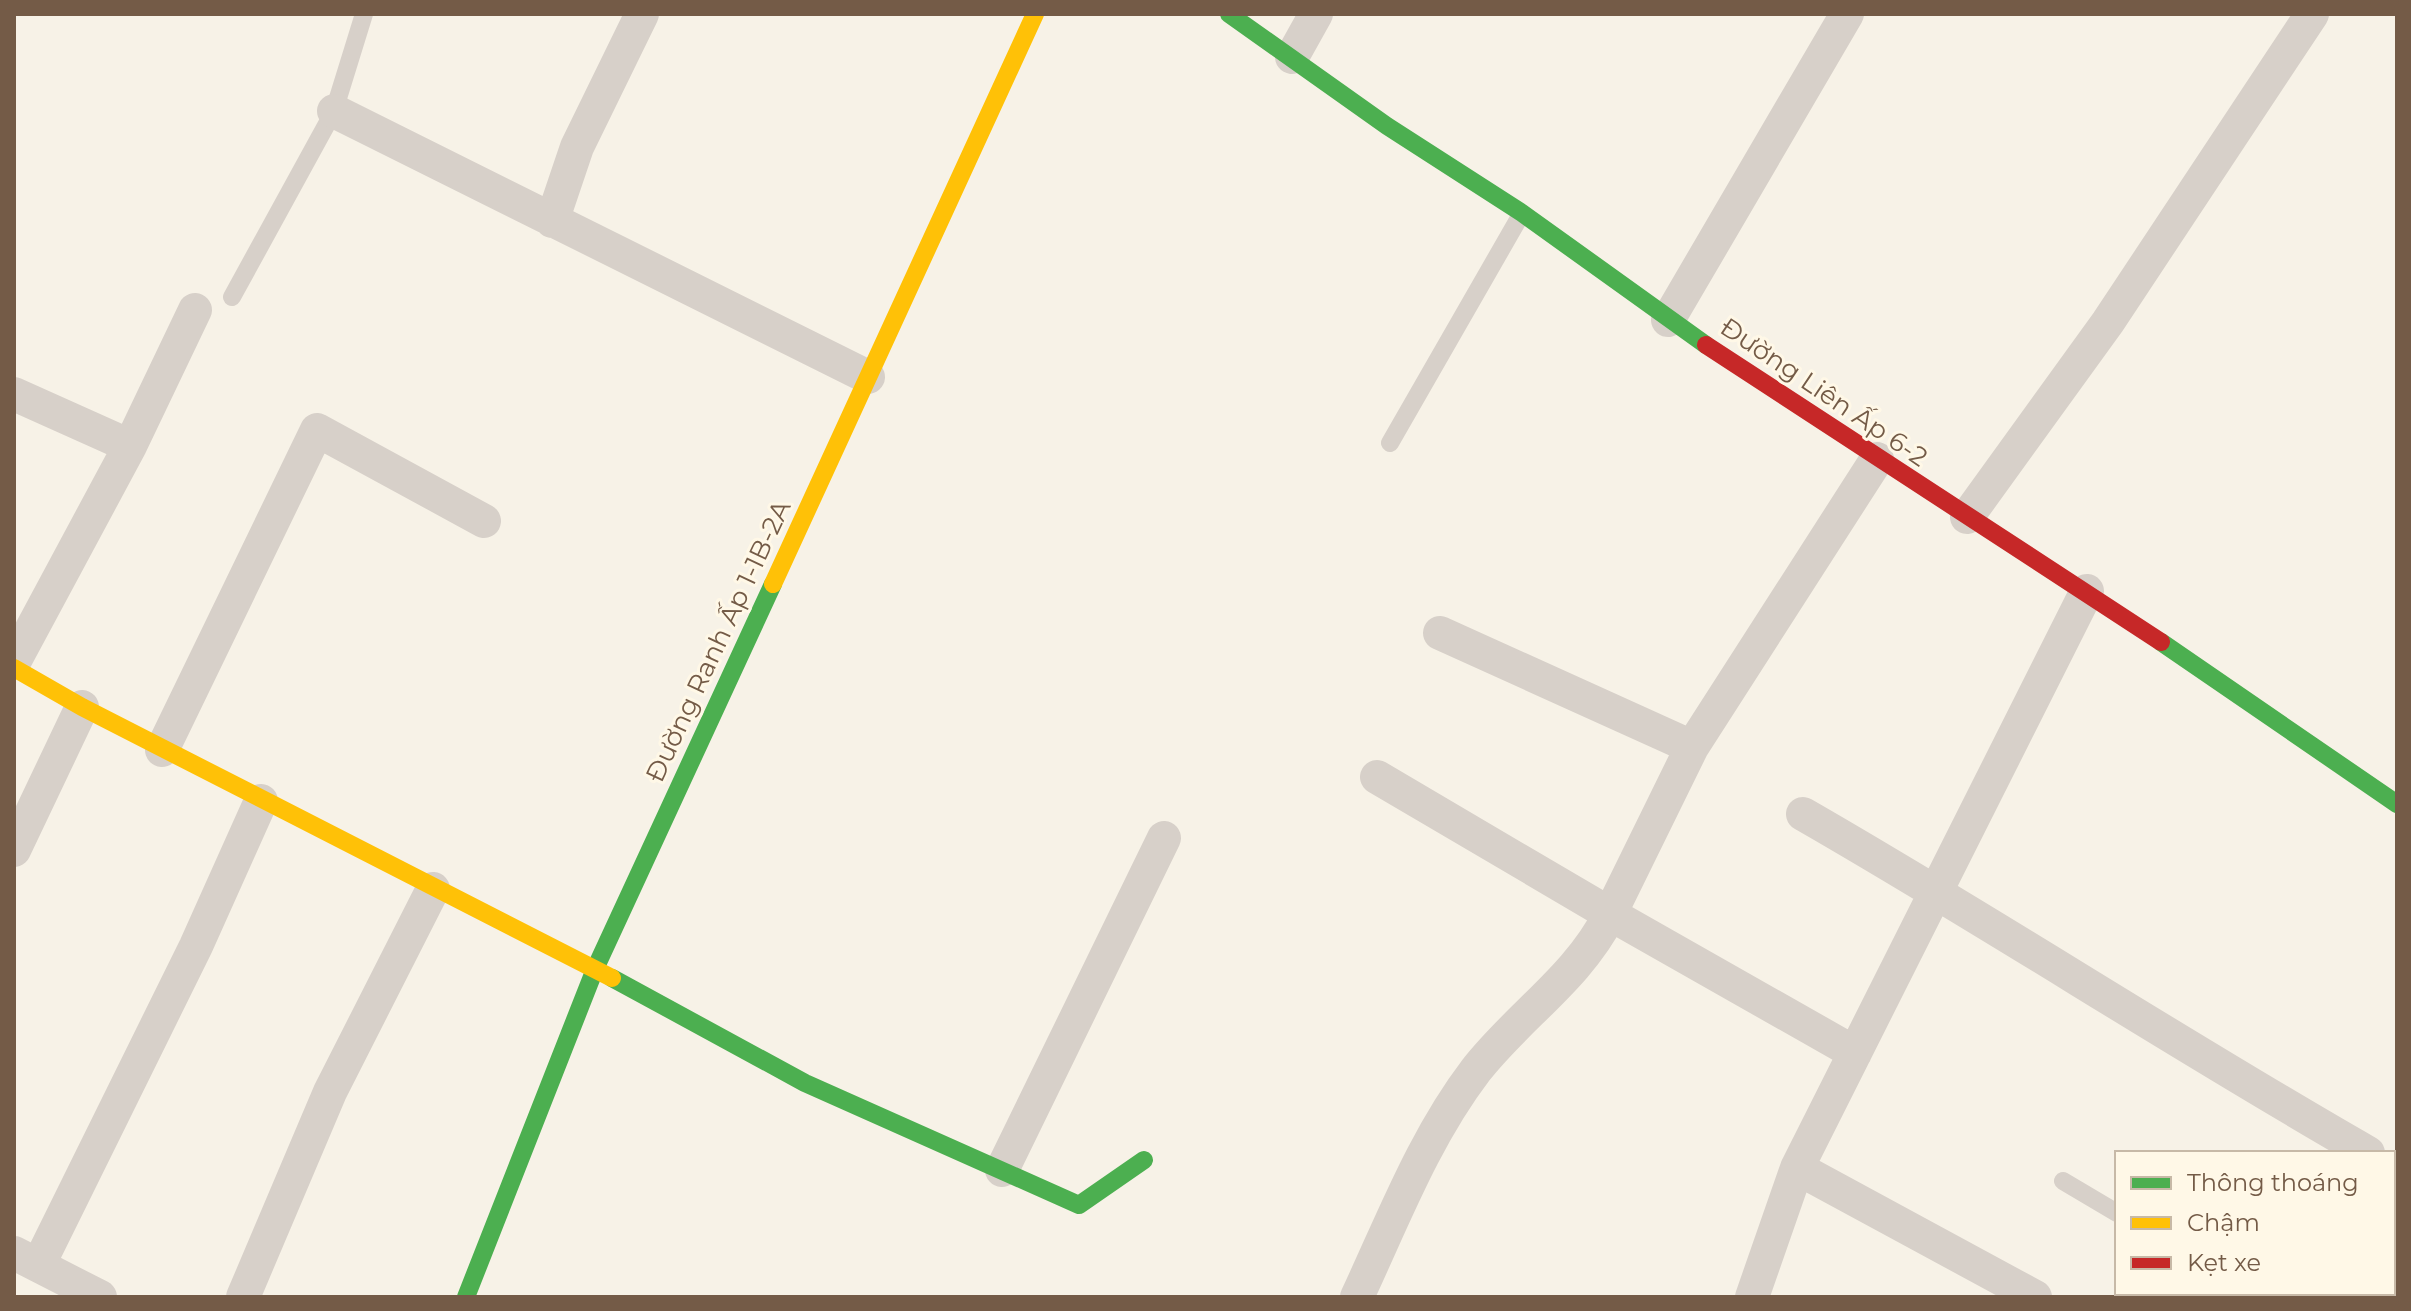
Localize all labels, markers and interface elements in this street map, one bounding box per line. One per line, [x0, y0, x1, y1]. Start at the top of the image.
street label: Đường Liên Ấp 6-2 [1714, 311, 1934, 473]
street label: Đường Ranh Ấp 1-1B-2A [639, 495, 798, 787]
legend [2115, 1151, 2395, 1295]
text: Thông thoáng [2187, 1168, 2359, 1197]
text: Chậm [2187, 1208, 2260, 1237]
text: Kẹt xe [2187, 1248, 2261, 1277]

